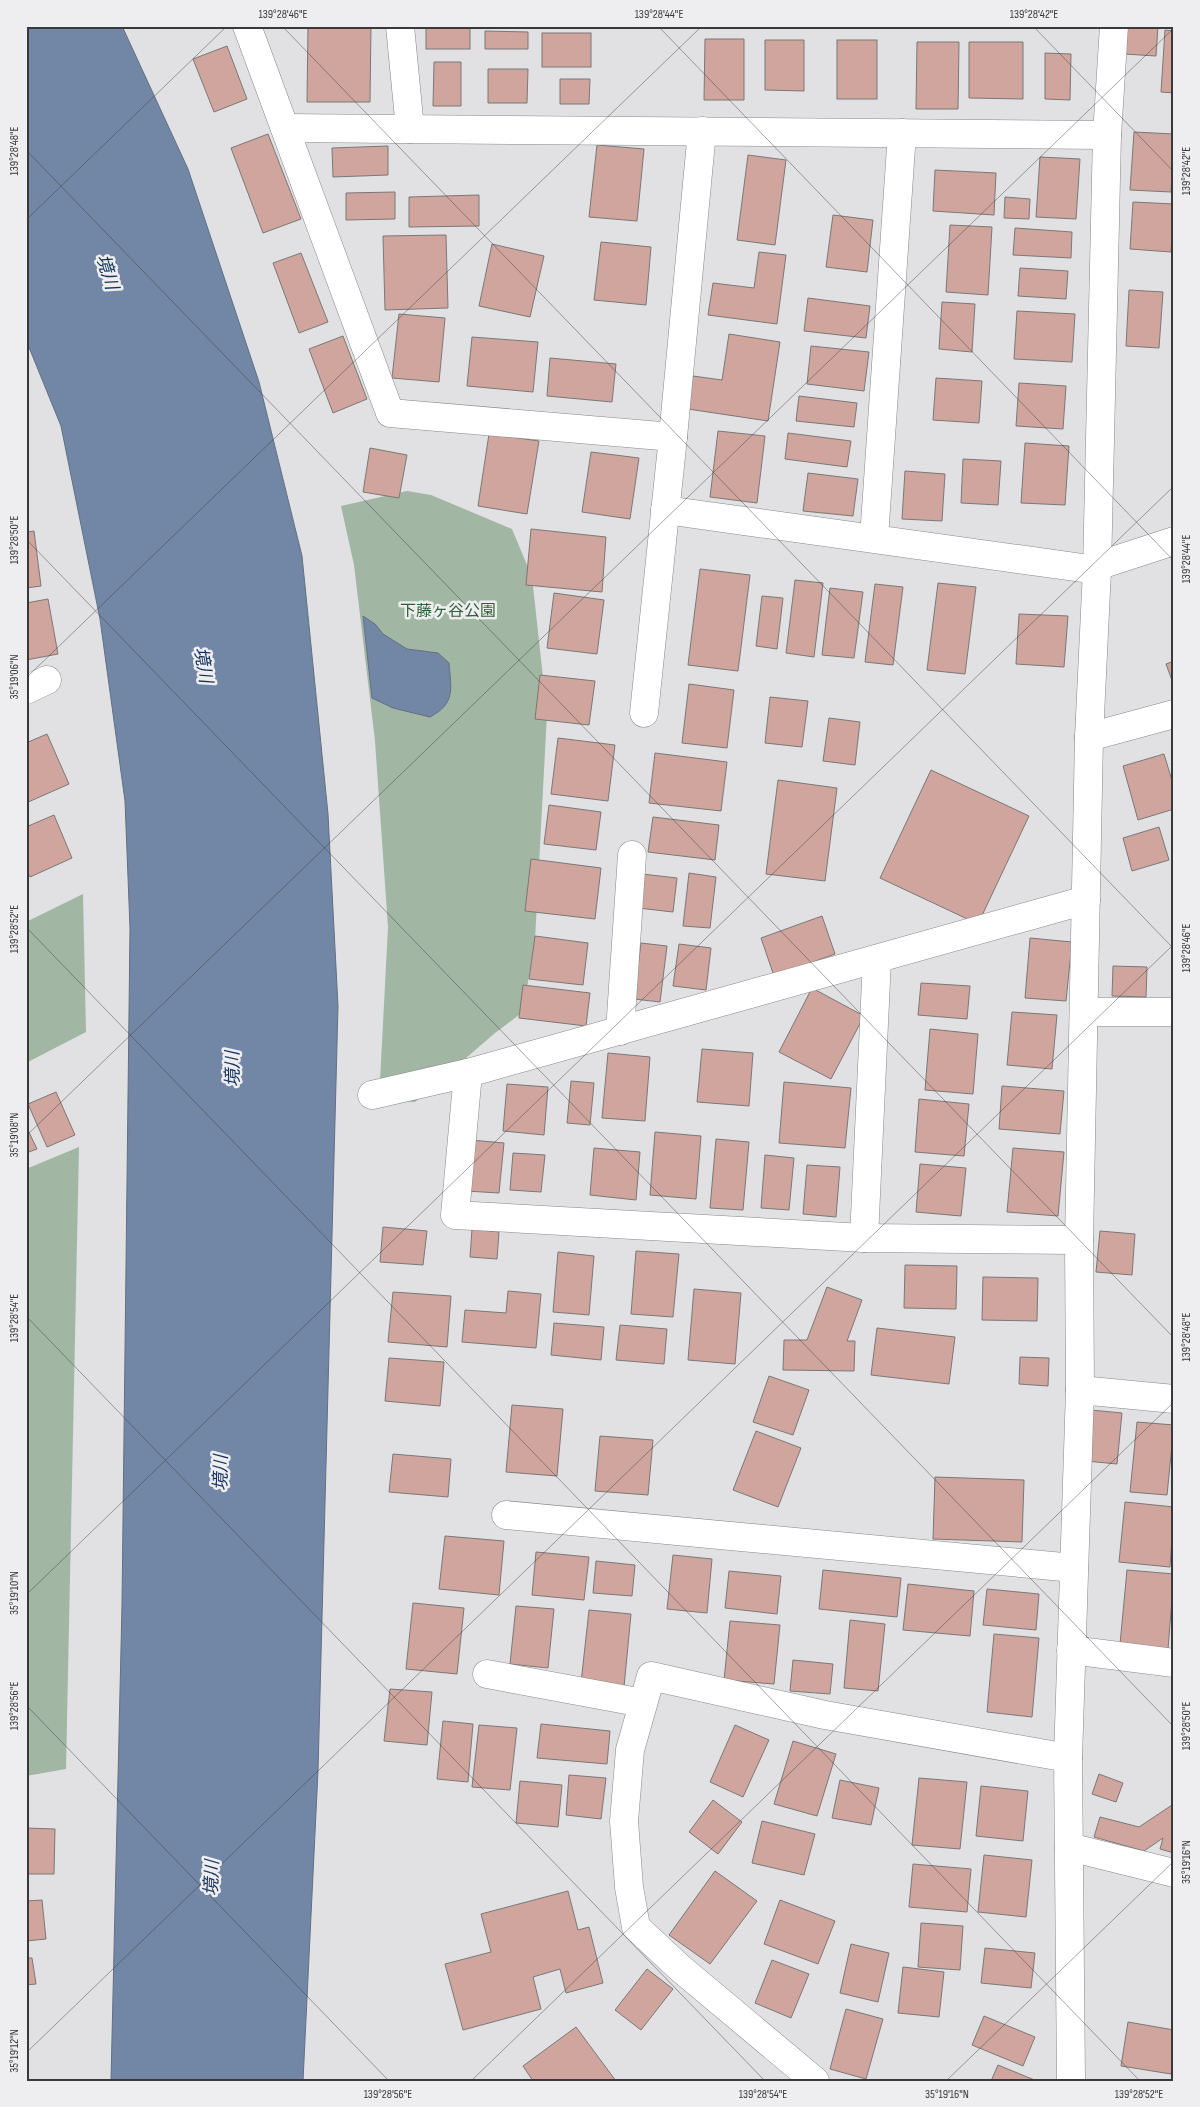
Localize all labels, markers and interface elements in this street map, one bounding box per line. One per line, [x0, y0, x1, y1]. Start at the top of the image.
text: 139°28'46"E [259, 7, 307, 22]
text: 139°28'44"E [635, 7, 683, 22]
text: 139°28'42"E [1010, 7, 1058, 22]
text: 139°28'48"E [7, 127, 22, 175]
text: 139°28'42"E [1179, 147, 1194, 195]
water label: 境川 [92, 252, 123, 294]
text: 139°28'50"E [7, 516, 22, 564]
text: 139°28'44"E [1179, 535, 1194, 583]
park label: 下藤ヶ谷公園 [400, 602, 496, 621]
water label: 境川 [190, 645, 217, 687]
text: 35°19'06"N [7, 654, 22, 700]
text: 139°28'52"E [7, 905, 22, 953]
text: 139°28'46"E [1179, 924, 1194, 972]
water label: 境川 [222, 1049, 244, 1087]
text: 35°19'08"N [7, 1113, 22, 1157]
text: 139°28'54"E [7, 1294, 22, 1342]
text: 139°28'48"E [1179, 1313, 1194, 1361]
water label: 境川 [210, 1453, 232, 1491]
text: 35°19'10"N [7, 1571, 22, 1615]
text: 139°28'56"E [7, 1682, 22, 1730]
text: 139°28'50"E [1179, 1702, 1194, 1750]
text: 35°19'16"N [1179, 1840, 1194, 1884]
water label: 境川 [201, 1858, 223, 1896]
text: 35°19'12"N [7, 2029, 22, 2073]
text: 139°28'56"E [364, 2087, 412, 2102]
text: 139°28'54"E [739, 2087, 787, 2102]
text: 35°19'16"N [925, 2087, 969, 2102]
text: 139°28'52"E [1115, 2087, 1163, 2102]

